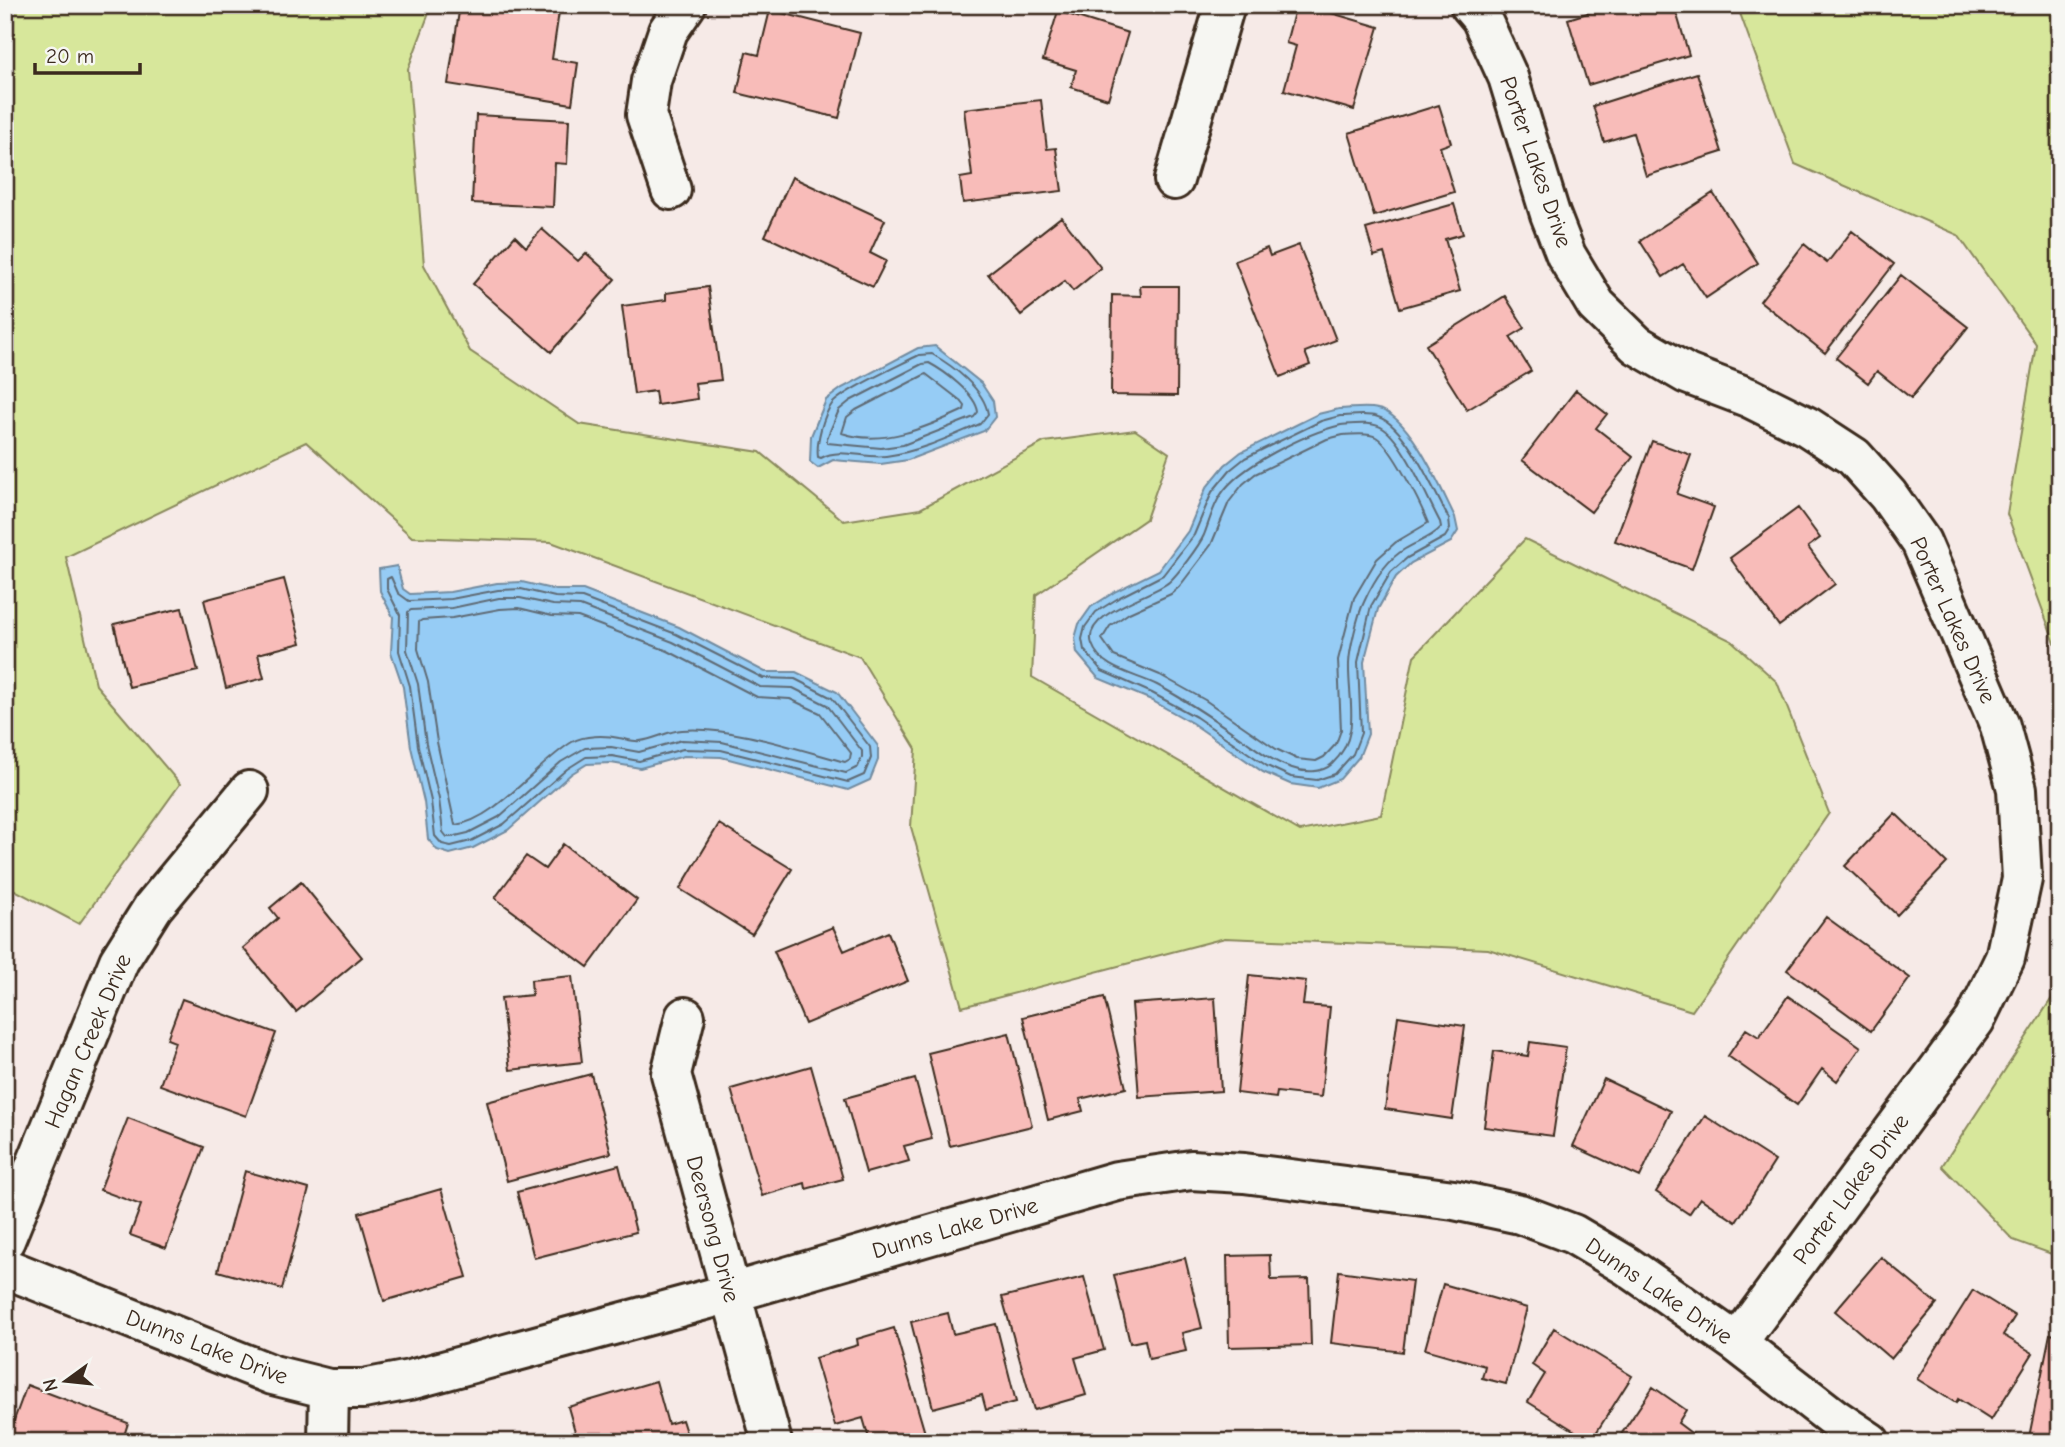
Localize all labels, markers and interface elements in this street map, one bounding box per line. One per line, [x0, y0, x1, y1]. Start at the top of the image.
scale bar [35, 32, 140, 76]
text: 20 m [46, 44, 94, 68]
street label: Porter Lakes Drive [1494, 73, 1578, 251]
street label: Porter Lakes Drive [1904, 533, 2002, 707]
street label: Hagan Creek Drive [39, 950, 137, 1132]
street label: Porter Lakes Drive [1787, 1109, 1915, 1269]
street label: Deersong Drive [680, 1153, 746, 1305]
street label: Dunns Lake Drive [869, 1191, 1041, 1265]
street label: Dunns Lake Drive [1580, 1232, 1738, 1350]
street label: Dunns Lake Drive [122, 1304, 292, 1390]
north arrow [32, 1346, 102, 1416]
text: N [38, 1376, 63, 1394]

